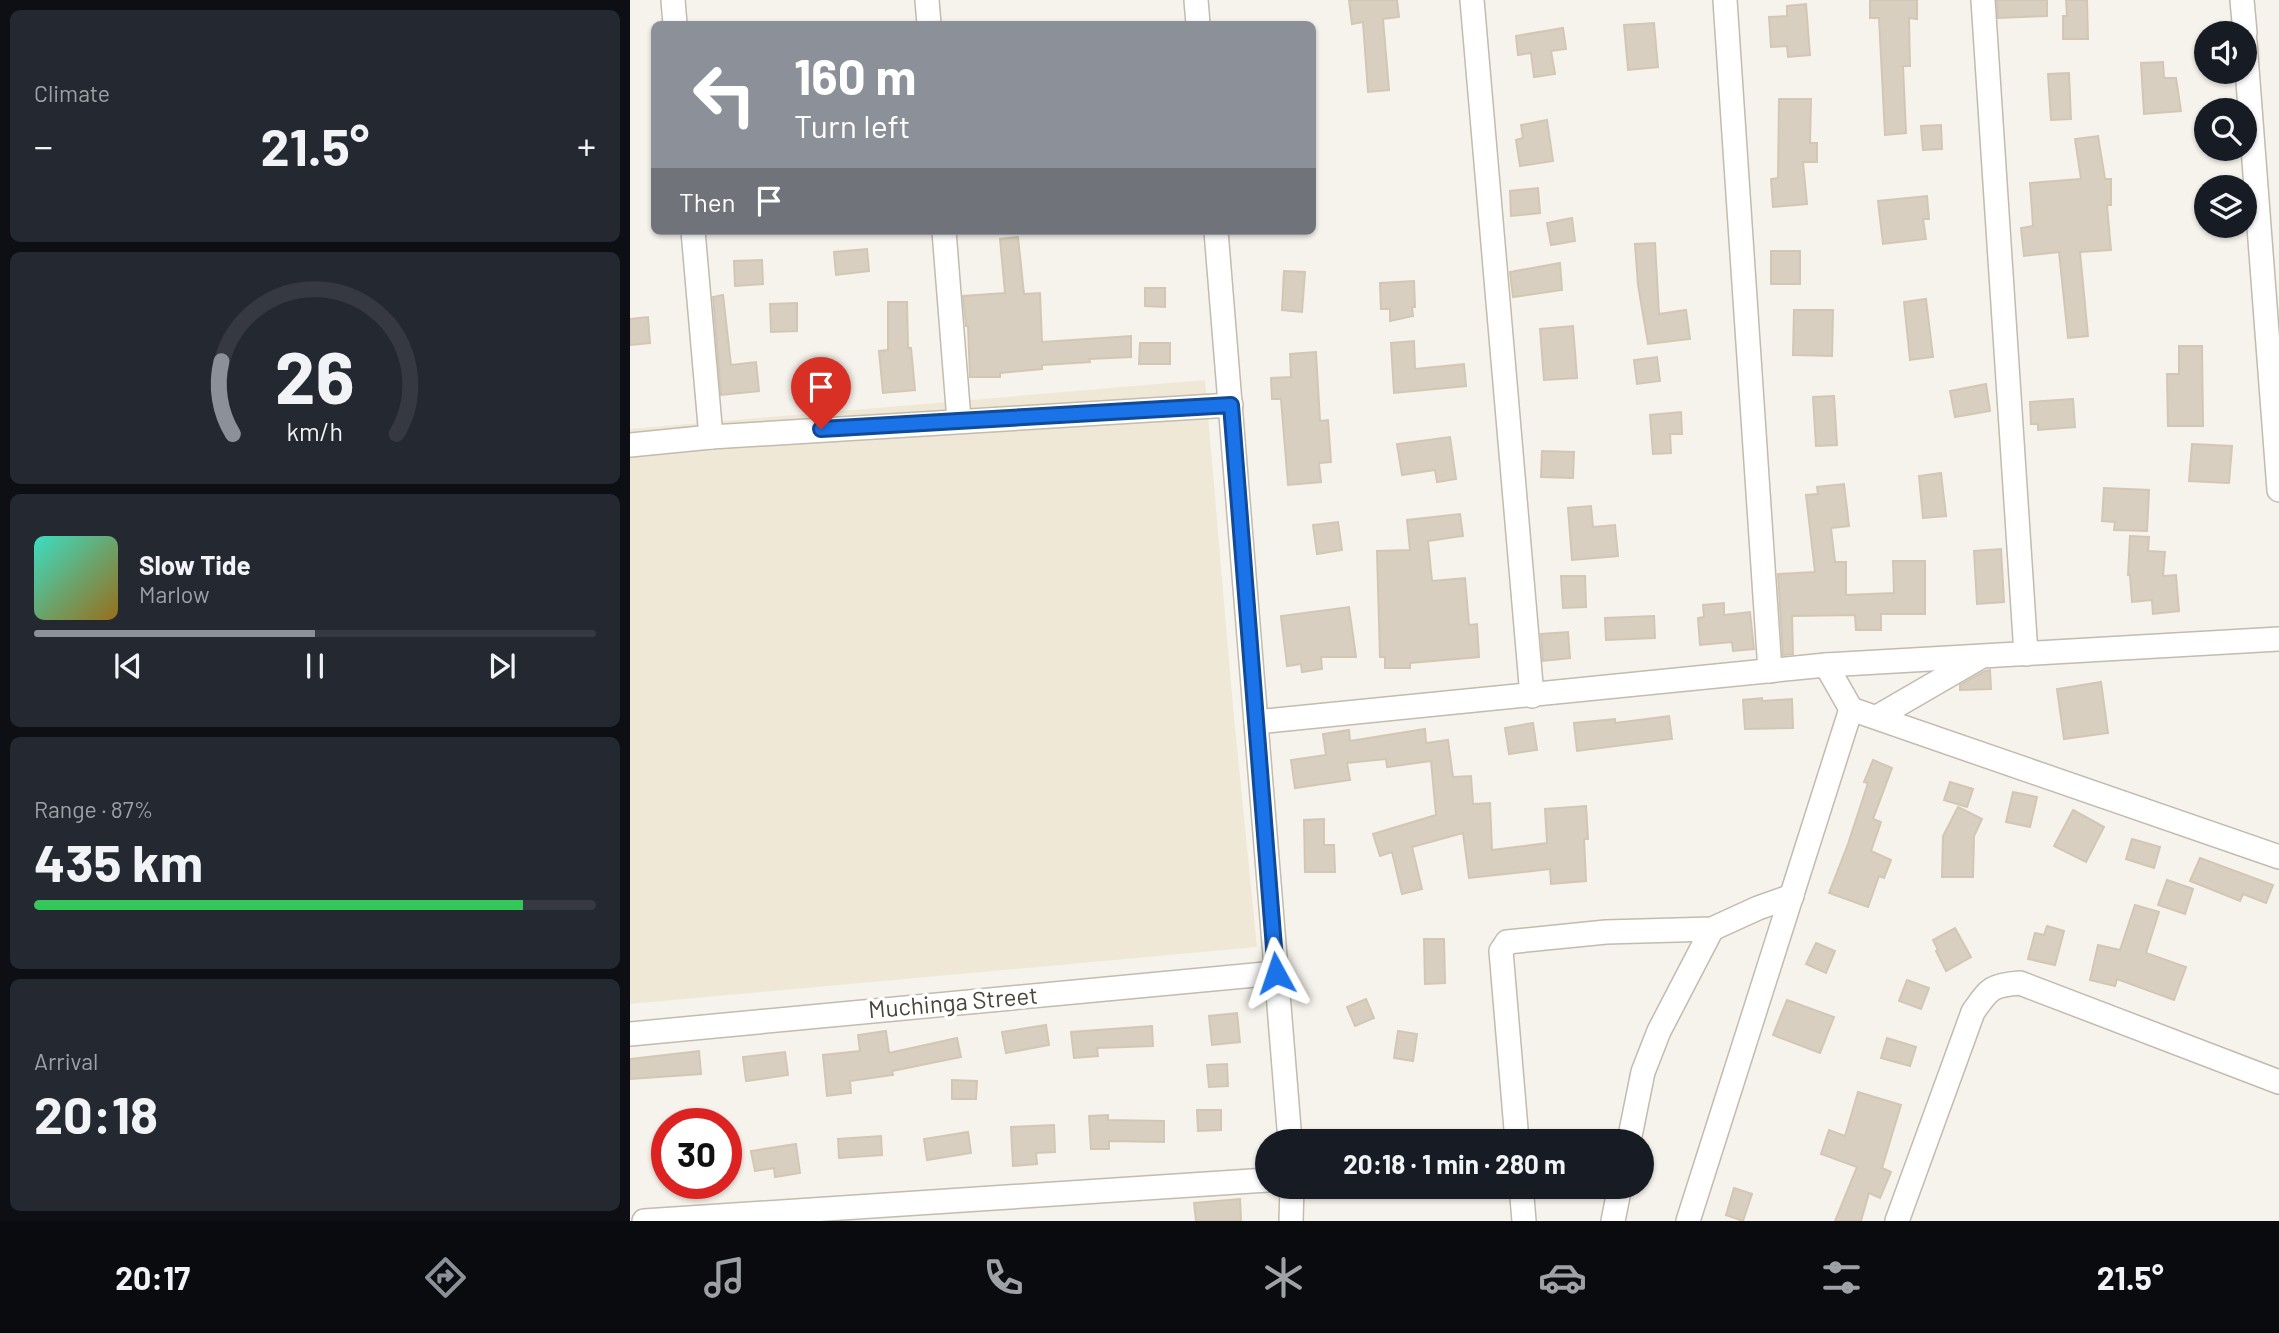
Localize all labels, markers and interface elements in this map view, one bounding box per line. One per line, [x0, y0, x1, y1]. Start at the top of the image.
map controls [2194, 21, 2257, 238]
button: sound [2194, 21, 2257, 84]
text: 160 m [794, 46, 916, 105]
icon: left [679, 49, 770, 140]
text: Climate [34, 79, 110, 107]
button: search [2194, 98, 2257, 161]
text: Turn left [794, 106, 911, 144]
text: 21.5° [261, 114, 369, 176]
text: − [34, 122, 53, 168]
text: + [577, 122, 596, 168]
button: layers [2194, 175, 2257, 238]
icon: arrive [750, 182, 788, 220]
text: Then [679, 186, 736, 217]
text: 26 [275, 332, 355, 420]
pin [791, 357, 851, 429]
icon: arrive [802, 368, 840, 406]
text: km/h [287, 416, 343, 446]
text: Slow Tide [139, 549, 251, 580]
text: Marlow [139, 580, 210, 608]
icon: previous [109, 647, 147, 685]
icon: pause [296, 647, 334, 685]
icon: next [483, 647, 521, 685]
text: Range · 87% [34, 795, 153, 823]
text: 435 km [34, 830, 203, 892]
position arrow [1239, 936, 1313, 1010]
street label: Muchinga Street [867, 980, 1039, 1023]
text: Arrival [34, 1047, 98, 1075]
text: 20:18 [34, 1082, 158, 1144]
speed limit sign: 30 [651, 1108, 742, 1199]
text: 20:18 · 1 min · 280 m [1343, 1148, 1566, 1179]
icon: directions [421, 1253, 470, 1302]
icon: music [700, 1253, 749, 1302]
icon: phone [979, 1253, 1028, 1302]
icon: climate [1259, 1253, 1308, 1302]
icon: car [1538, 1253, 1587, 1302]
icon: filters [1817, 1253, 1866, 1302]
text: 20:17 [115, 1258, 190, 1296]
text: 21.5° [2097, 1258, 2164, 1296]

